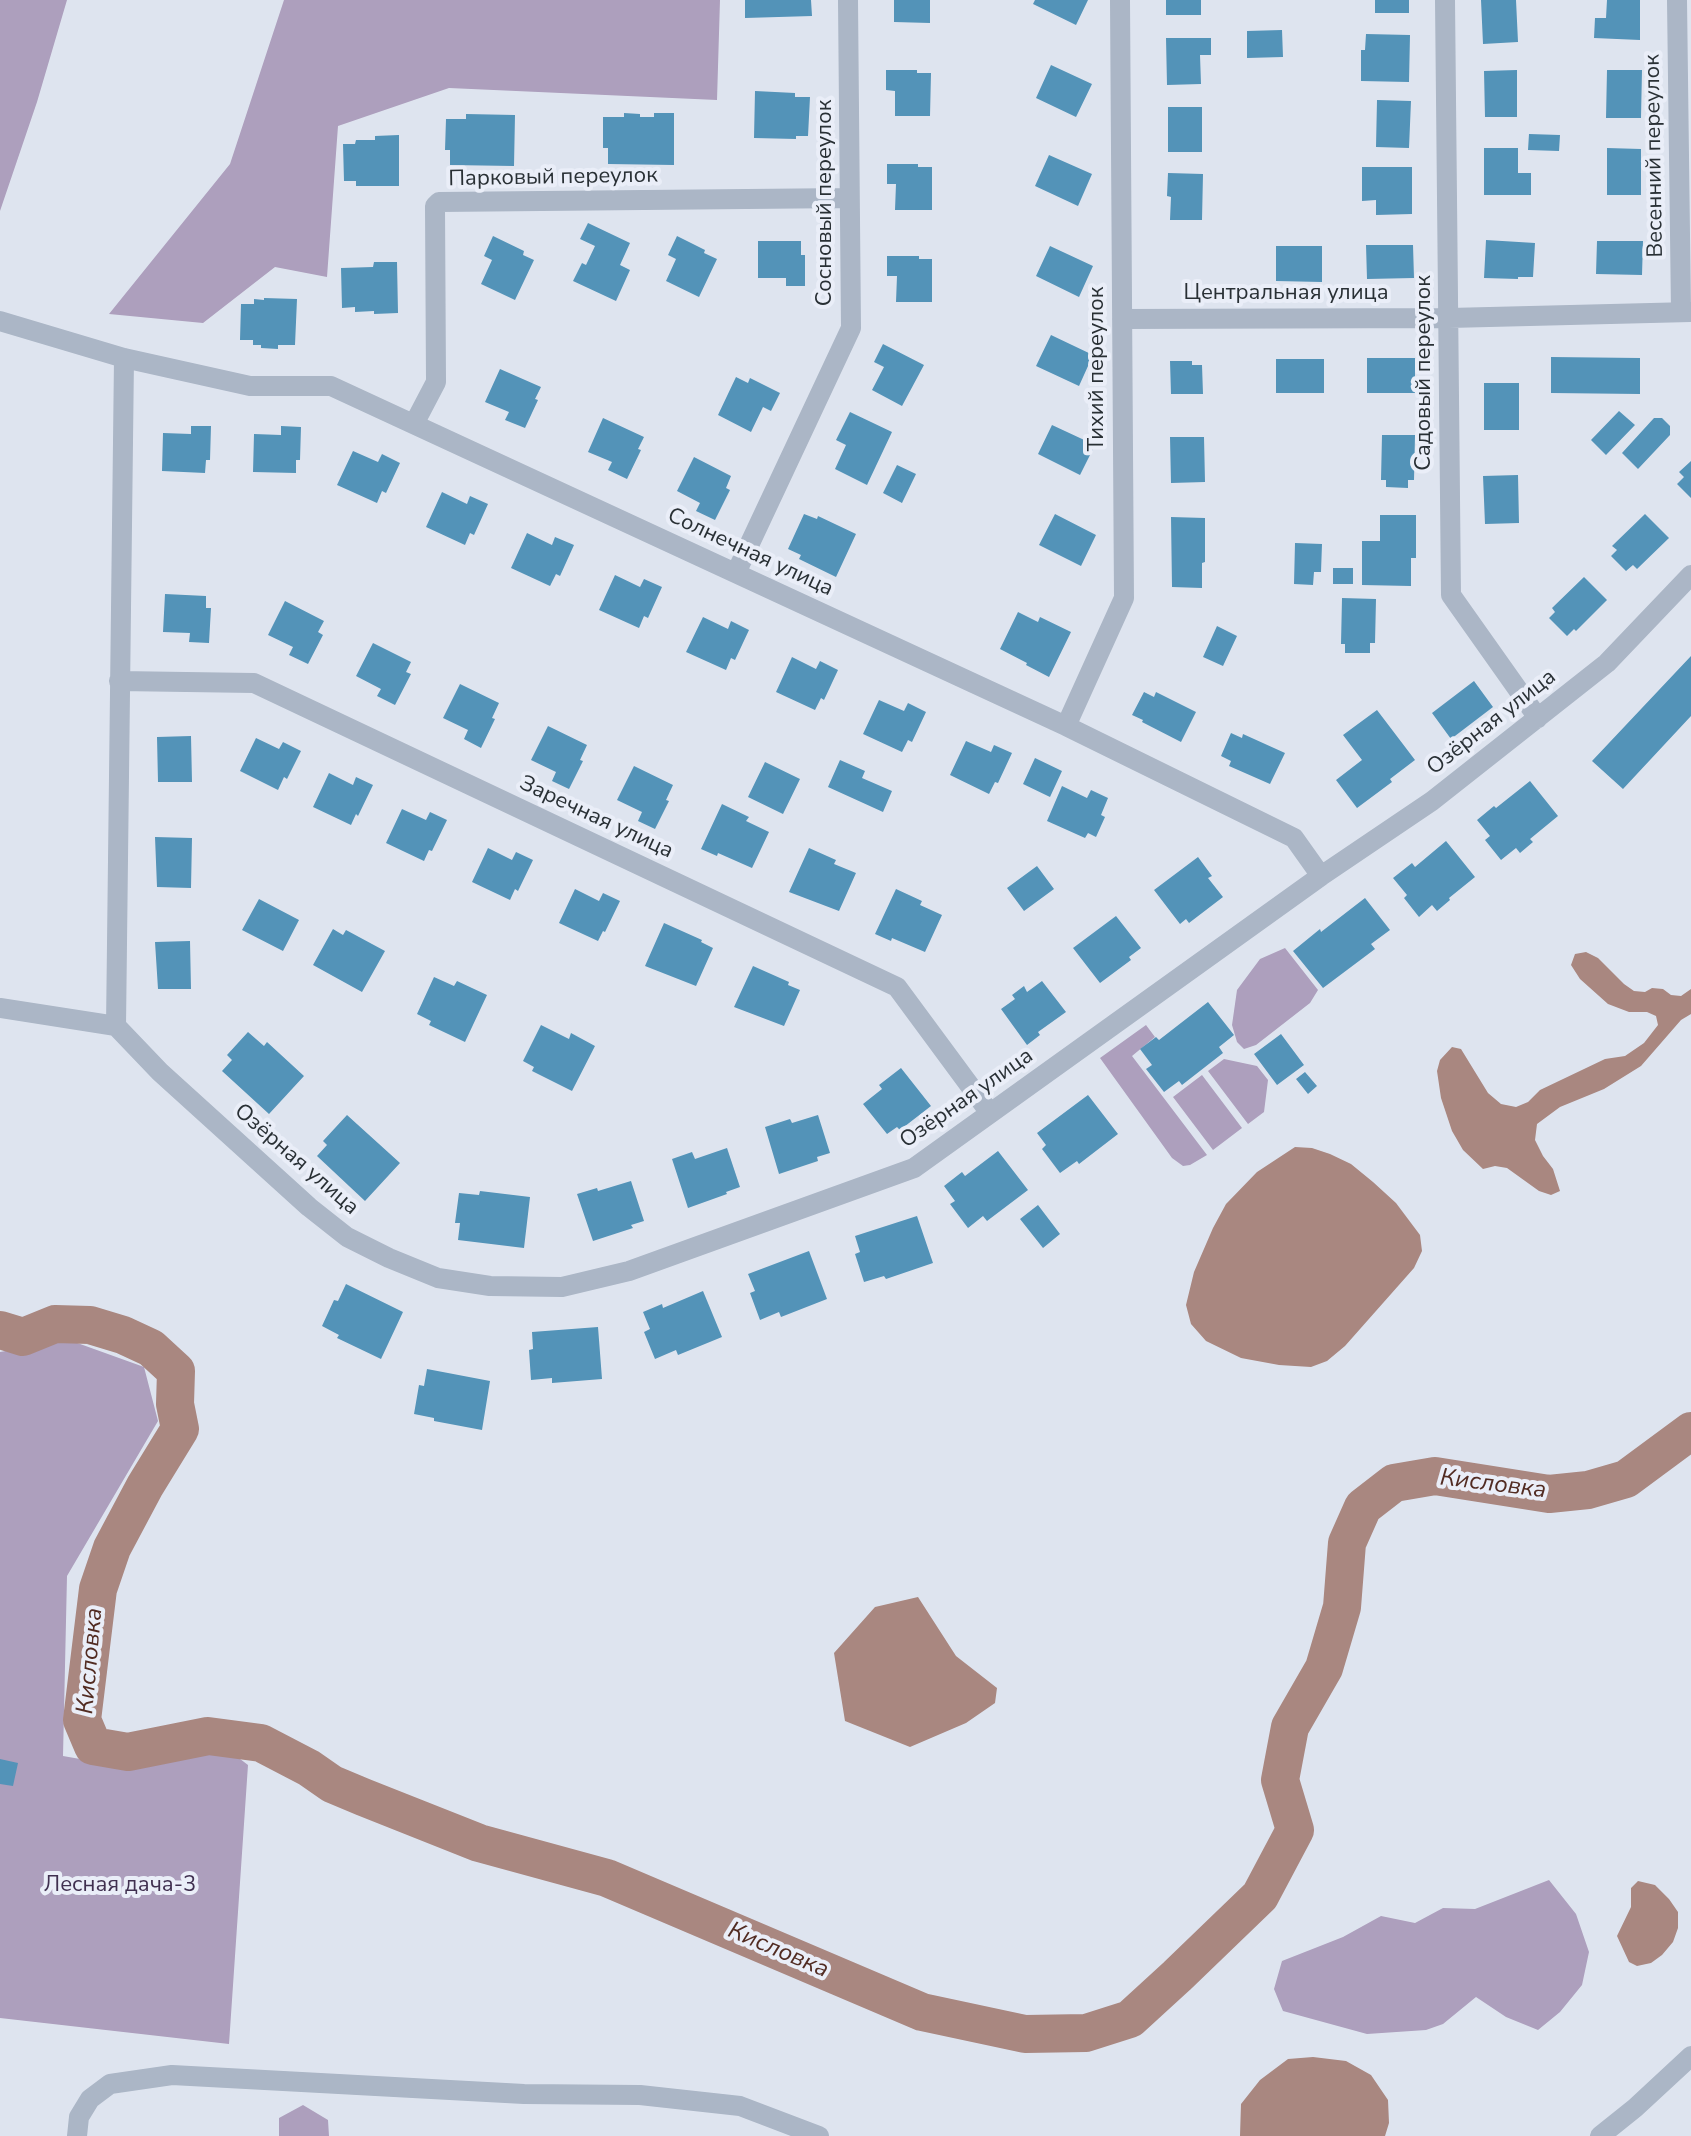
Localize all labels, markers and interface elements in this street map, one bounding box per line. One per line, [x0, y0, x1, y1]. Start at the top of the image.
street label: Весенний переулок [1640, 54, 1670, 258]
street label: Сосновый переулок [813, 100, 839, 306]
street label: Парковый переулок [448, 163, 658, 193]
street label: Садовый переулок [1412, 275, 1438, 471]
street label: Центральная улица [1184, 281, 1388, 307]
street label: Тихий переулок [1085, 287, 1111, 451]
street label: Солнечная улица [663, 503, 837, 603]
street label: Озёрная улица [1422, 664, 1562, 782]
street label: Заречная улица [515, 771, 677, 865]
street label: Озёрная улица [895, 1043, 1039, 1155]
street label: Озёрная улица [228, 1099, 364, 1221]
water label: Кисловка [1438, 1464, 1548, 1506]
water label: Кисловка [72, 1607, 110, 1715]
park label: Лесная дача-3 [44, 1873, 196, 1899]
water label: Кисловка [723, 1917, 833, 1985]

